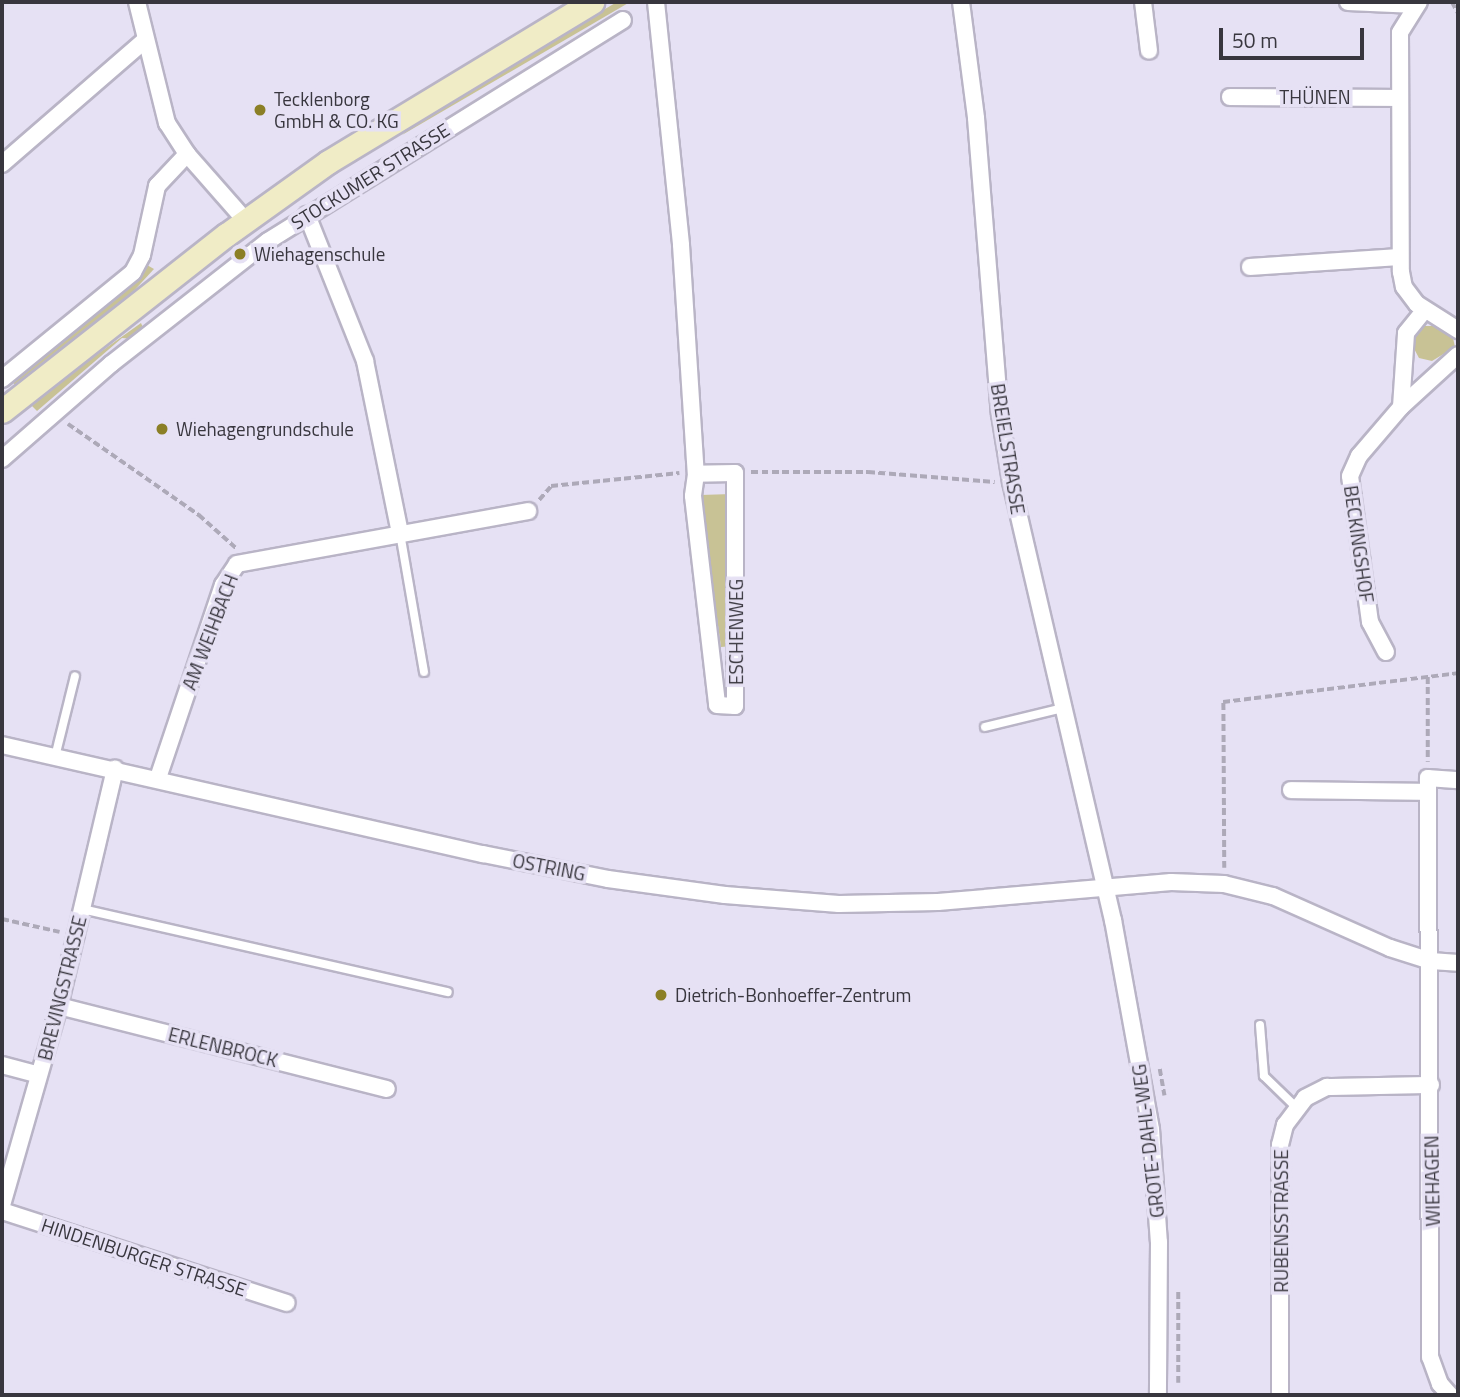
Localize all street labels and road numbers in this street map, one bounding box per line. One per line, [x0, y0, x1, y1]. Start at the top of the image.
street label: THÜNEN [1279, 86, 1351, 108]
street label: STOCKUMER STRASSE [287, 118, 453, 234]
street label: BREIELSTRASSE [986, 382, 1030, 516]
street label: BECKINGSHOF [1339, 484, 1379, 604]
street label: AM WEIHBACH [177, 571, 243, 693]
street label: ESCHENWEG [725, 579, 747, 685]
street label: OSTRING [511, 849, 587, 885]
street label: BREVINGSTRASSE [33, 913, 91, 1063]
street label: ERLENBROCK [166, 1022, 280, 1072]
street label: GROTE-DAHL-WEG [1127, 1063, 1169, 1219]
street label: WIEHAGEN [1420, 1135, 1444, 1227]
street label: RUBENSSTRASSE [1270, 1149, 1292, 1293]
street label: HINDENBURGER STRASSE [39, 1213, 249, 1301]

